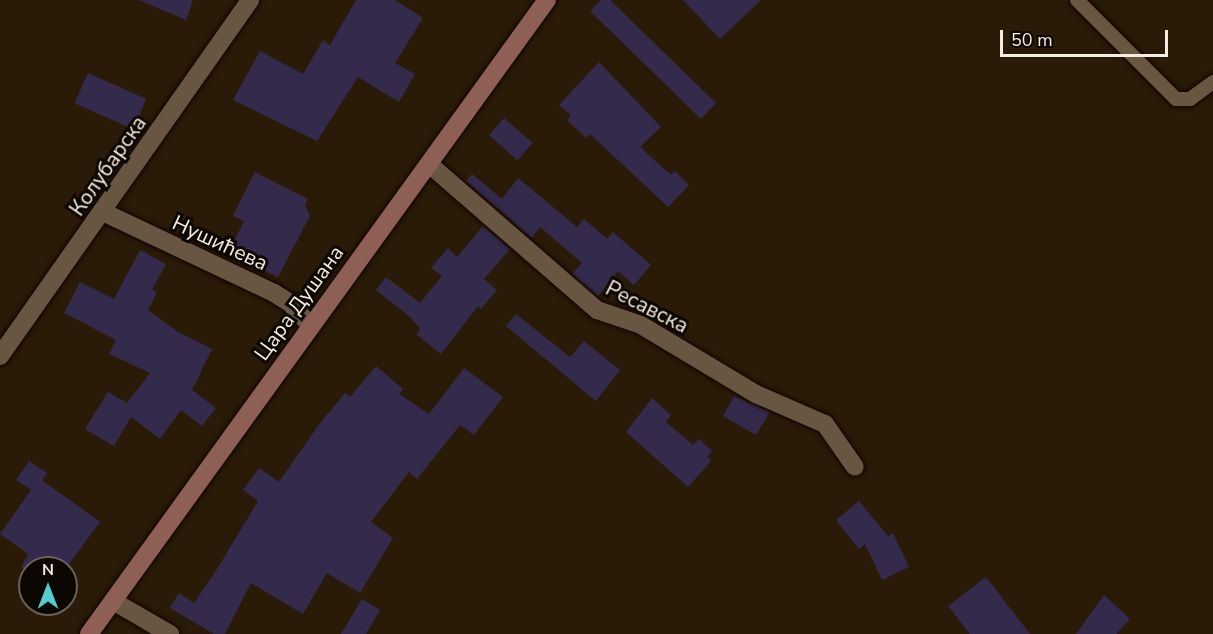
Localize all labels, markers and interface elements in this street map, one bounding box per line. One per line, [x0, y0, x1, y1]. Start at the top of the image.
scale bar [1003, 18, 1171, 56]
text: 50 m [1011, 28, 1053, 52]
street label: Колубарска [64, 111, 152, 221]
street label: Нушићева [168, 210, 272, 276]
street label: Цара Душана [249, 241, 349, 365]
street label: Ресавска [601, 275, 693, 339]
north arrow [18, 556, 78, 616]
text: N [42, 559, 54, 581]

